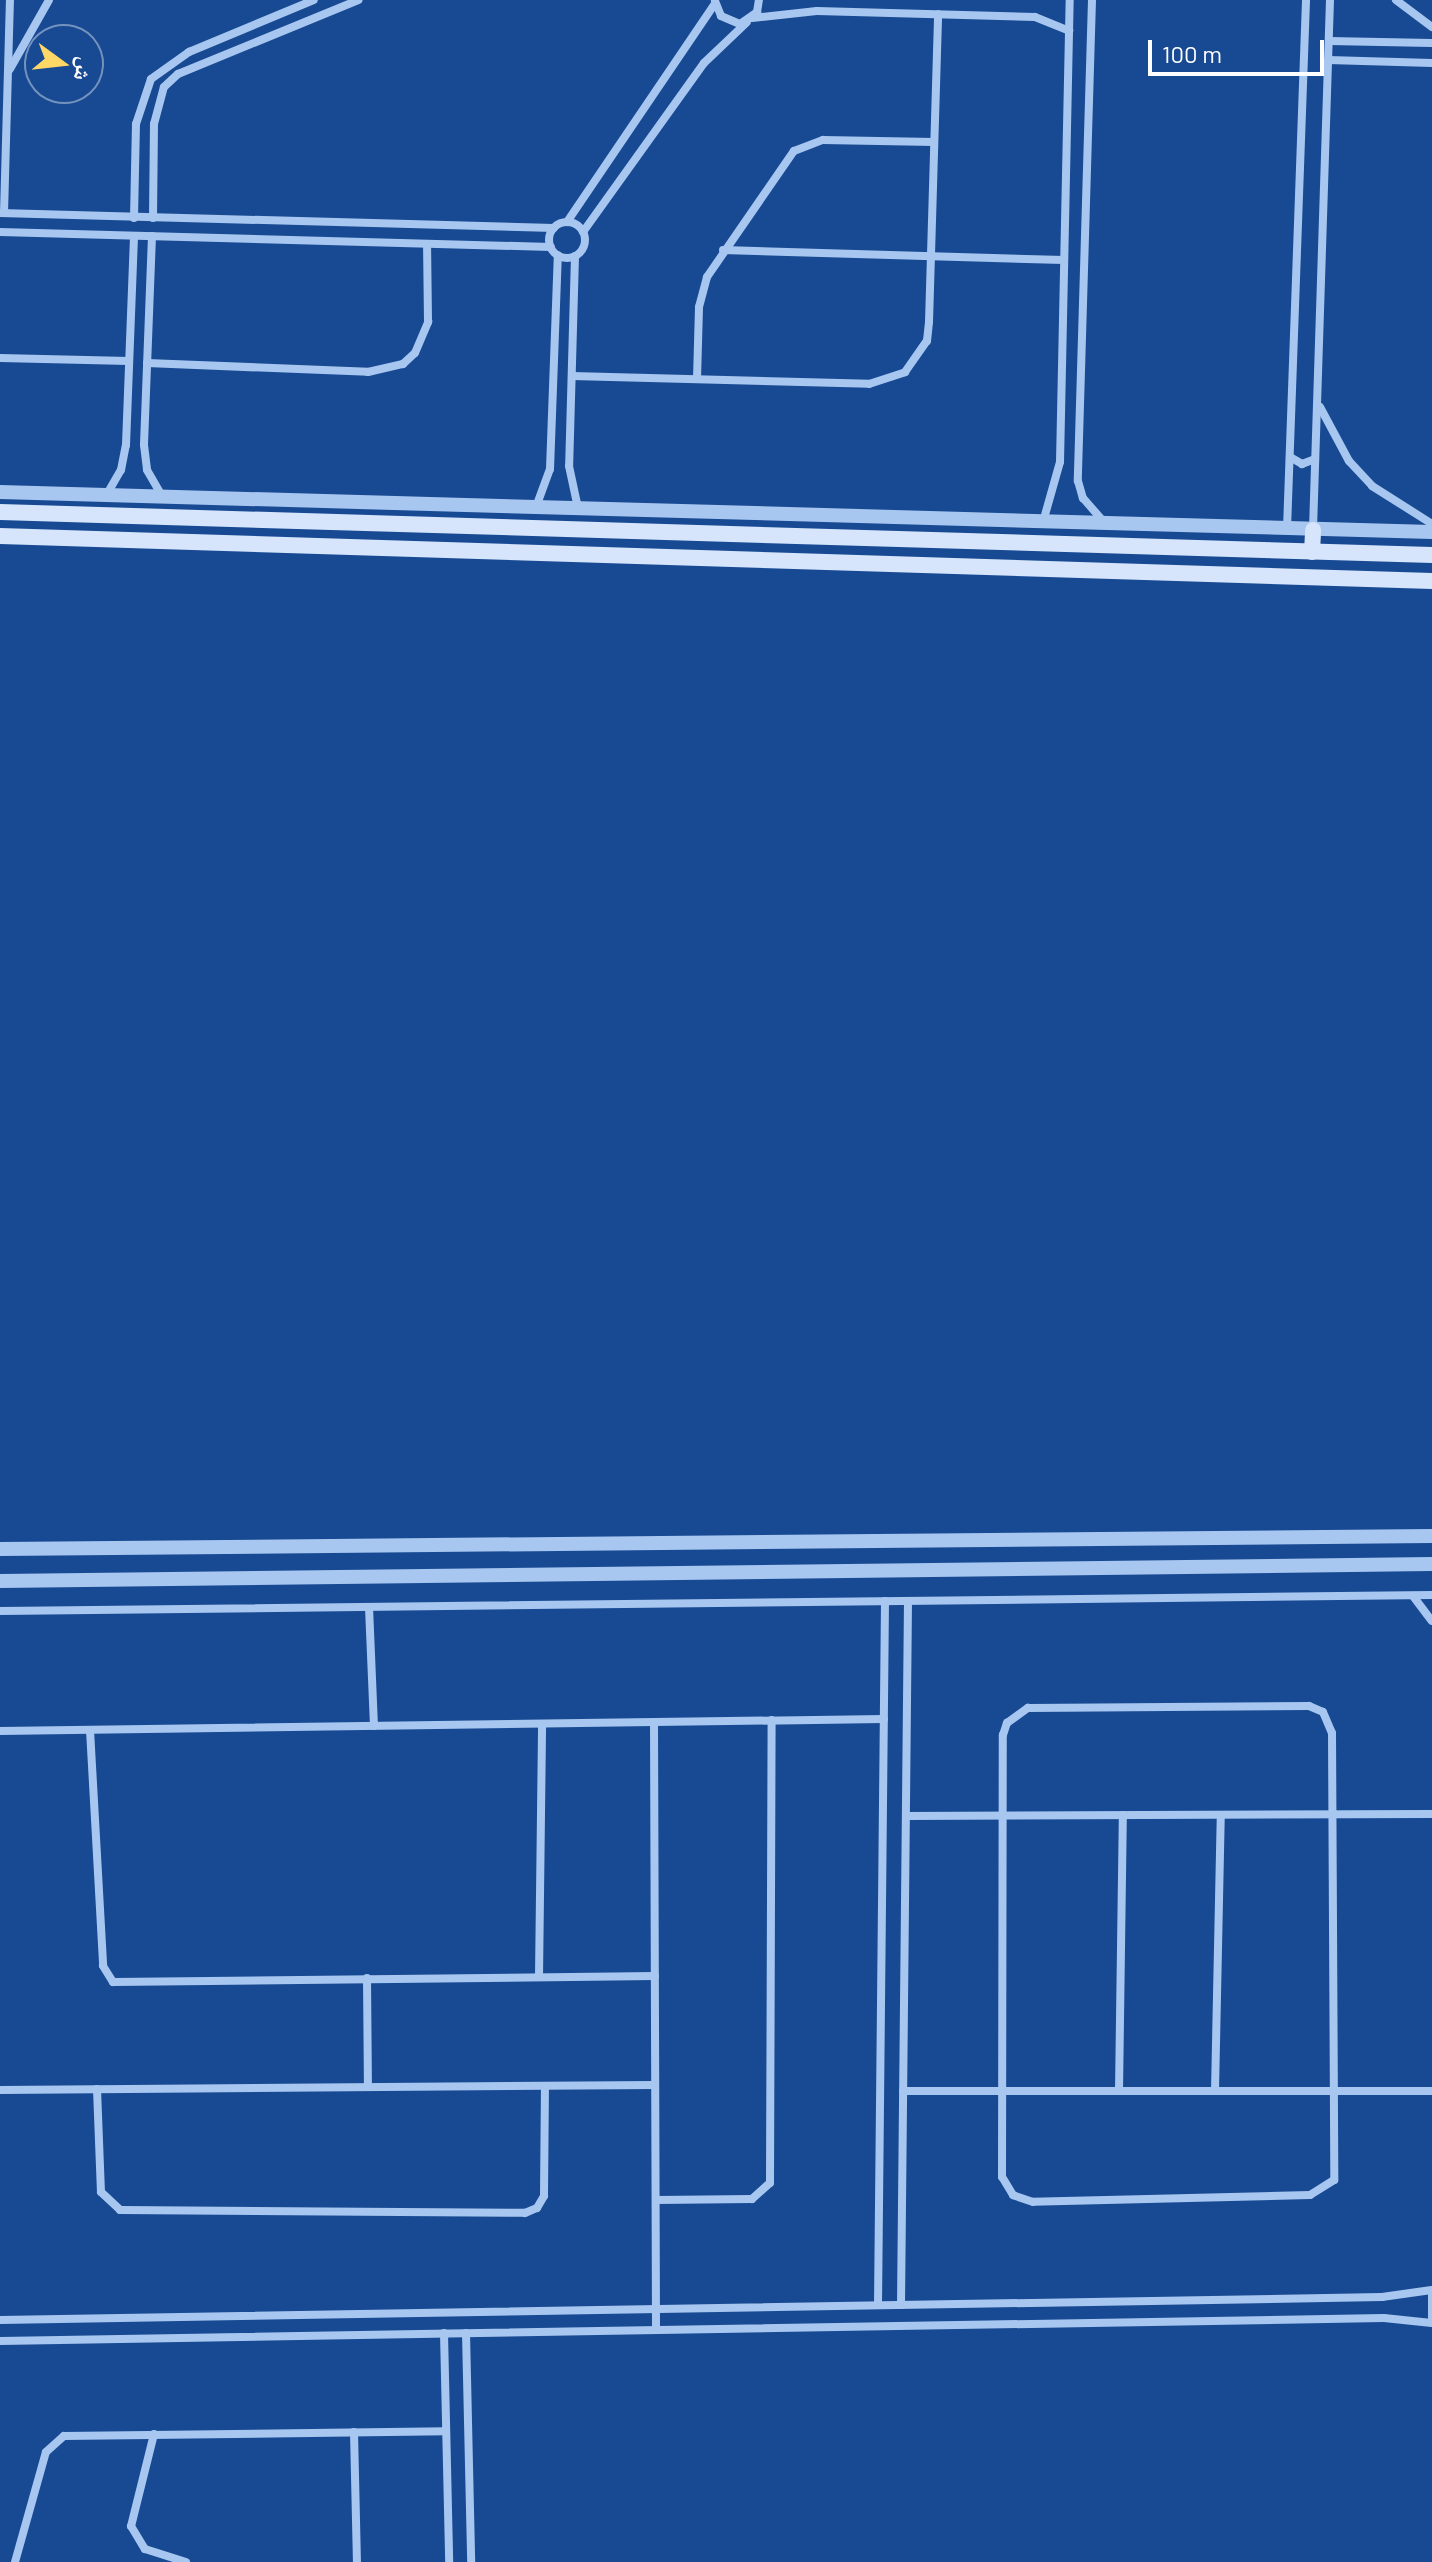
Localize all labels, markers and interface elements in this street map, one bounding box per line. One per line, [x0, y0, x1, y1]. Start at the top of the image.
north arrow [24, 24, 104, 104]
scale bar [1152, 24, 1328, 74]
text: 100 m [1162, 39, 1222, 68]
text: ش [70, 55, 101, 84]

